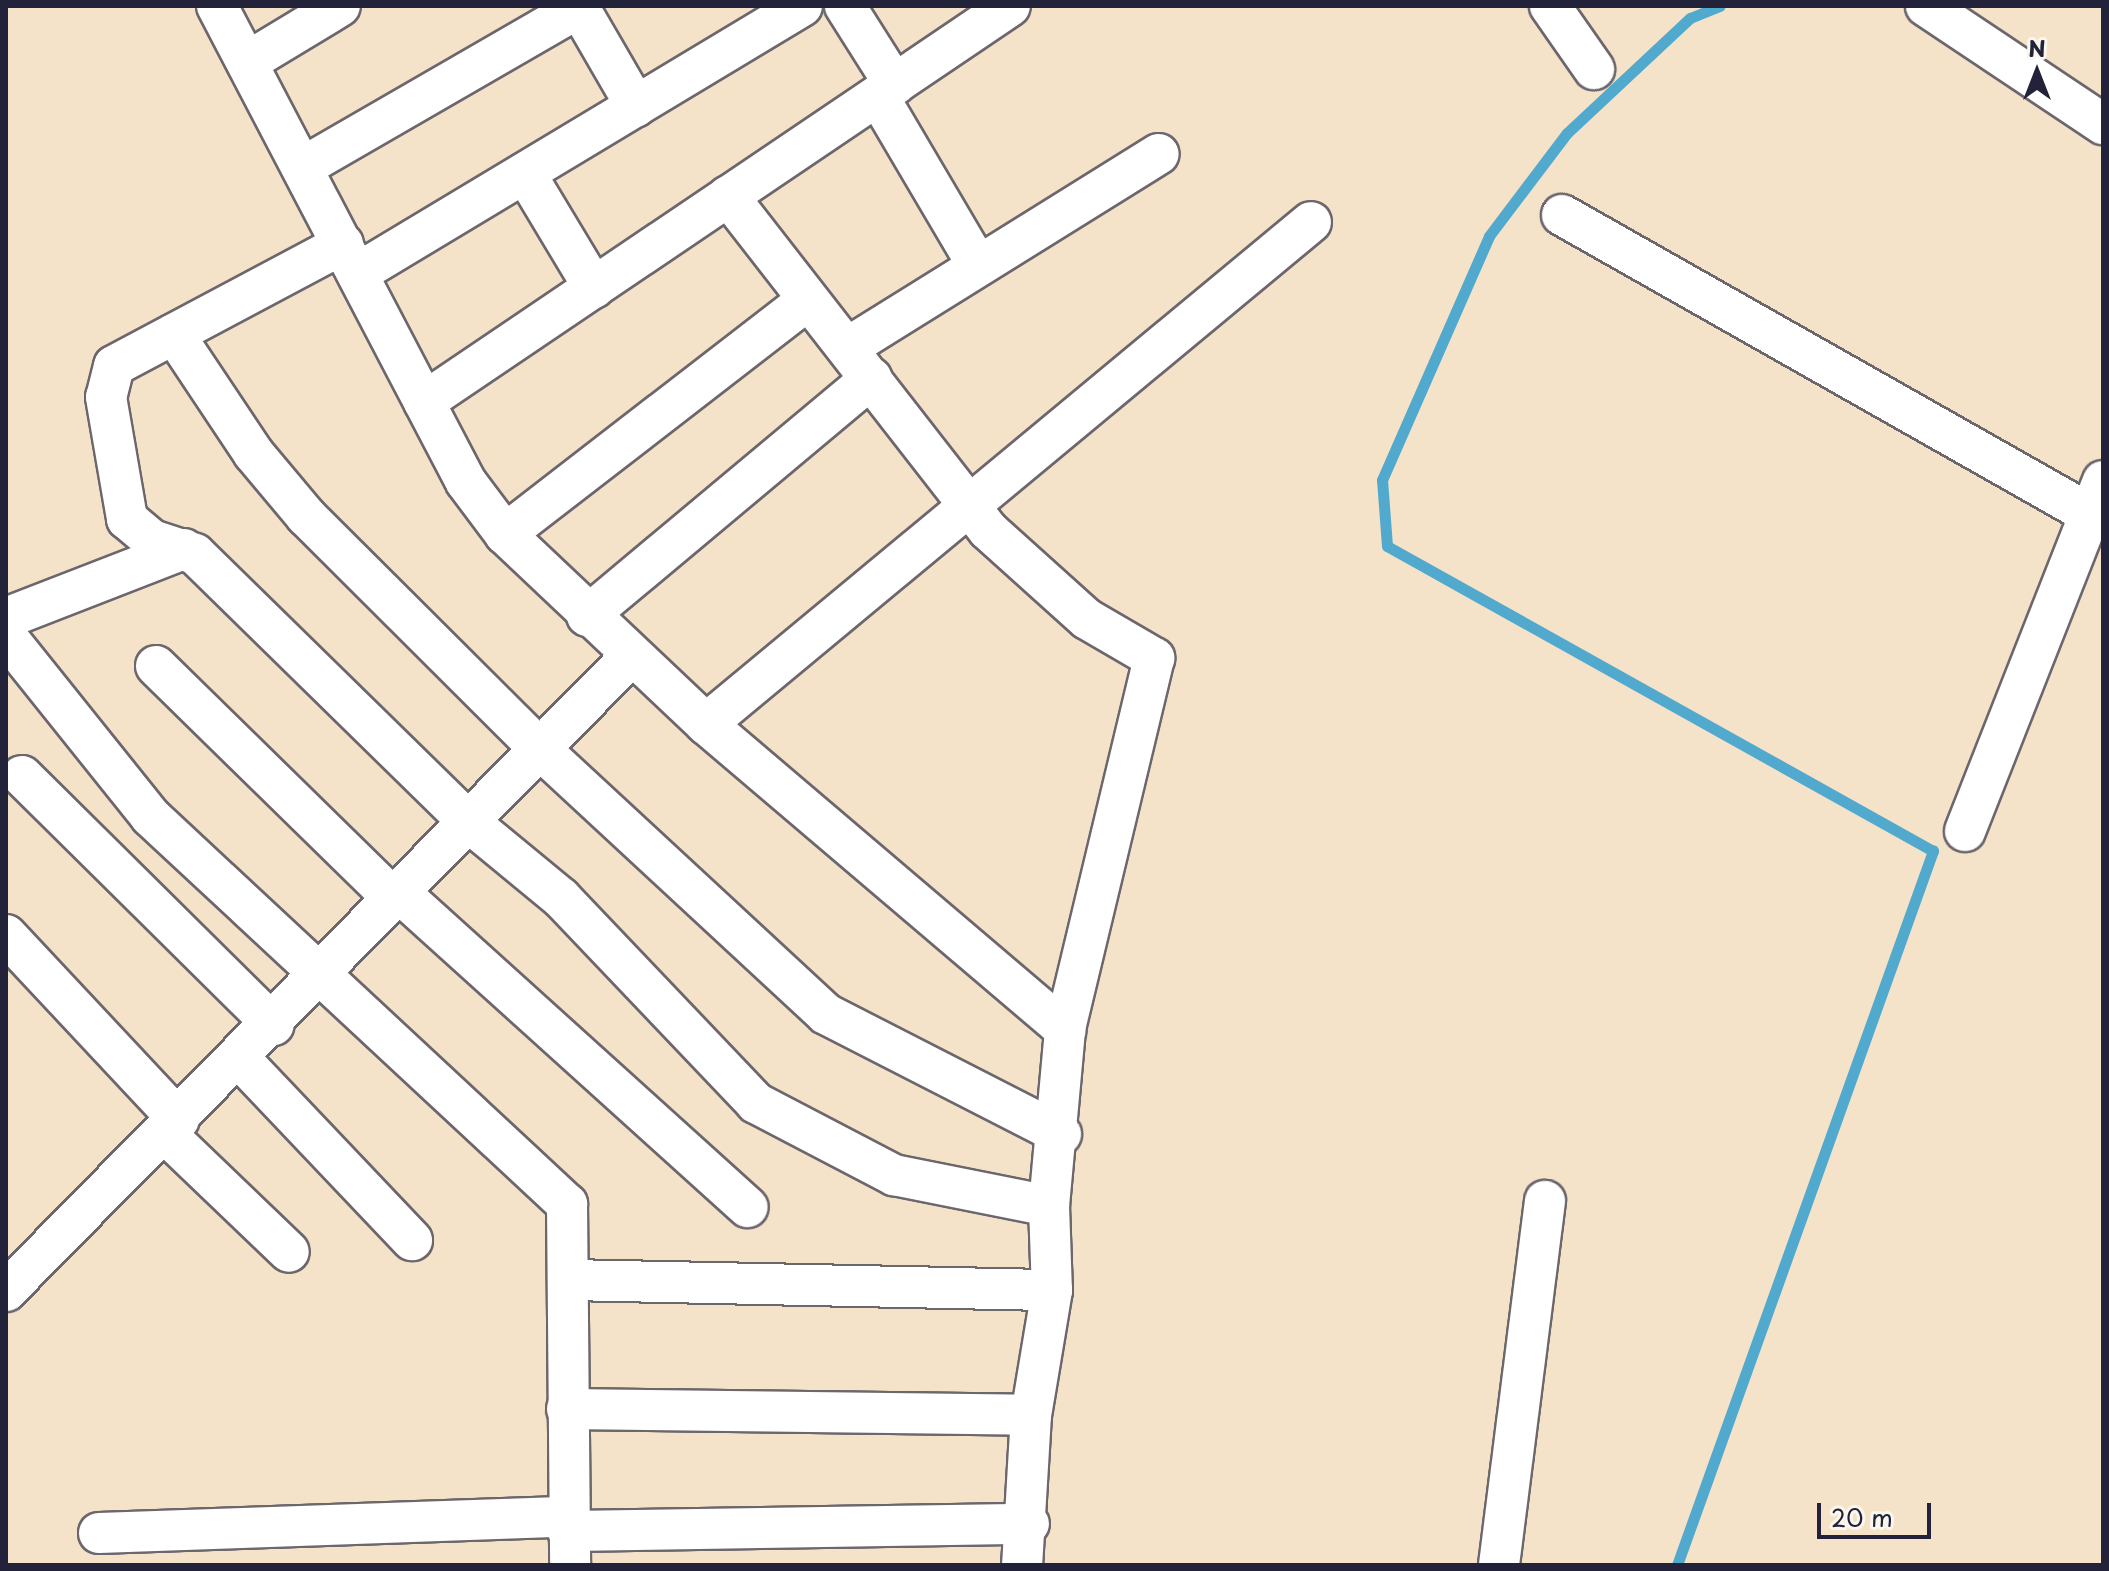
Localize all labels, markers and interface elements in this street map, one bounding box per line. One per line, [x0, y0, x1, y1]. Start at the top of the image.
text: N [2028, 31, 2046, 64]
north arrow [1997, 32, 2077, 112]
scale bar [1821, 1487, 1935, 1537]
text: 20 m [1831, 1499, 1893, 1535]

